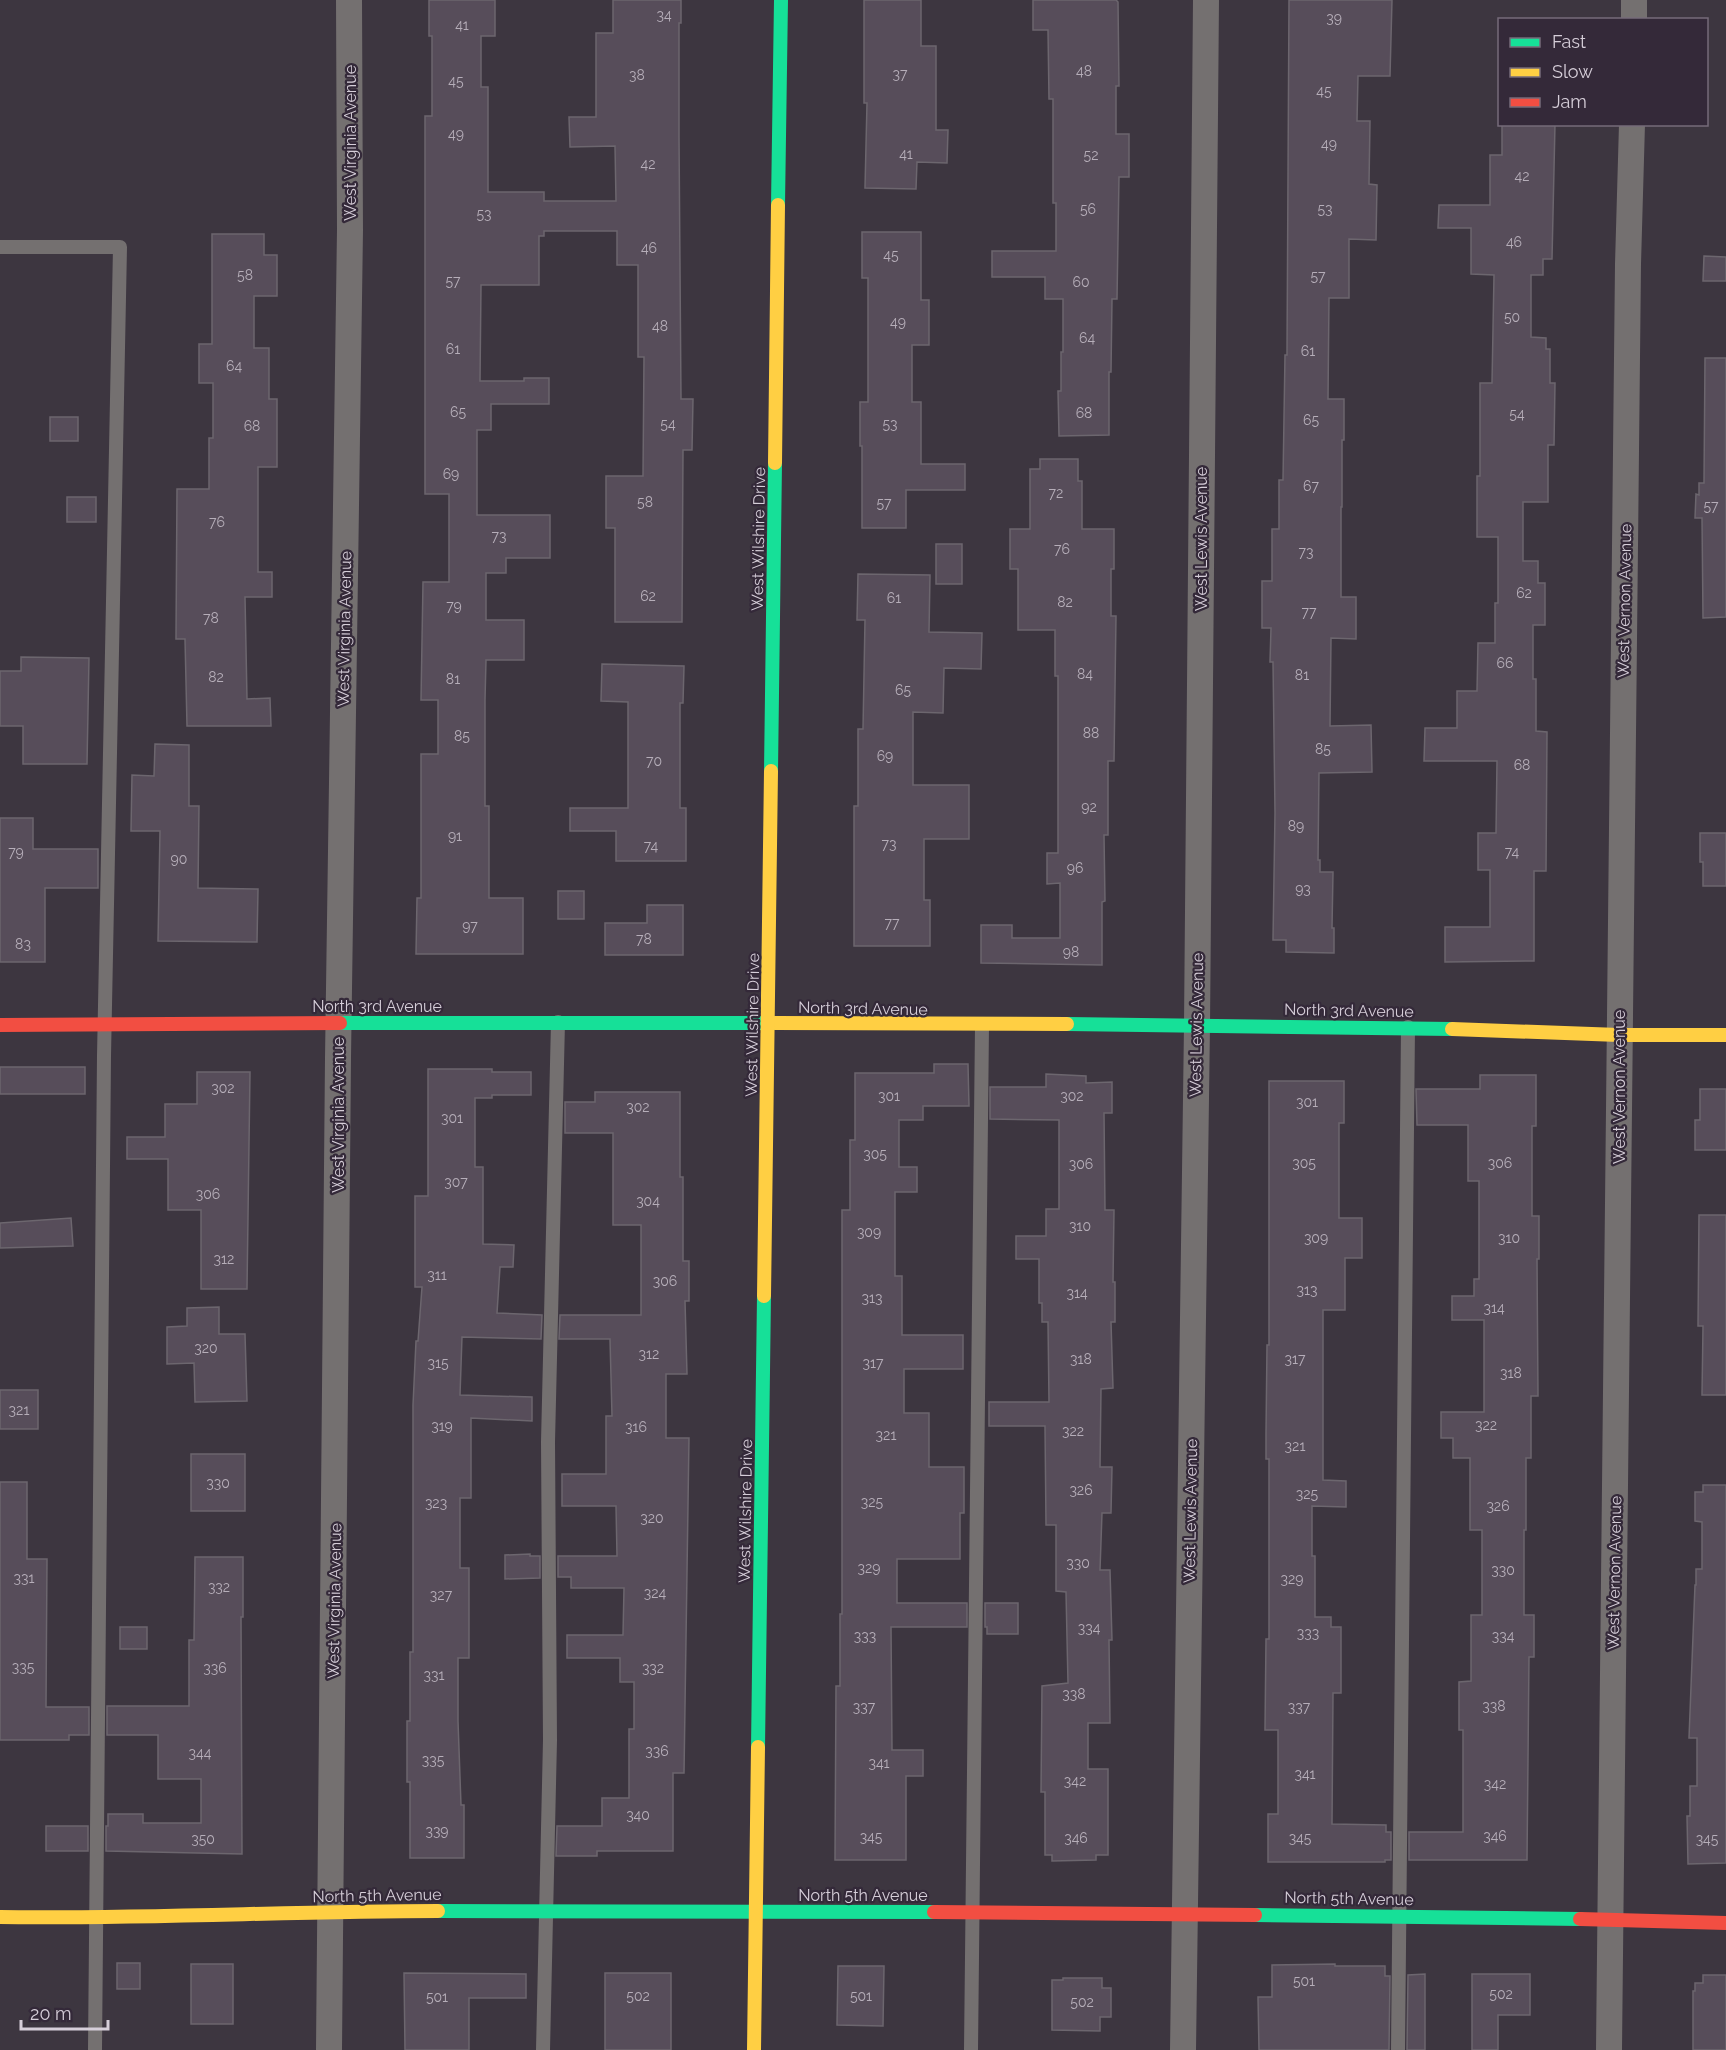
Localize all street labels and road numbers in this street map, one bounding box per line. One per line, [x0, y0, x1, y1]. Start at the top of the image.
street label: West Virginia Avenue [341, 65, 360, 221]
street label: West Wilshire Drive [748, 467, 769, 611]
street label: West Lewis Avenue [1192, 467, 1211, 611]
street label: West Vernon Avenue [1614, 524, 1635, 678]
street label: West Virginia Avenue [334, 551, 355, 707]
street label: West Wilshire Drive [742, 953, 763, 1097]
street label: West Lewis Avenue [1186, 953, 1207, 1097]
street label: North 3rd Avenue [312, 997, 442, 1016]
street label: North 3rd Avenue [798, 998, 928, 1019]
street label: North 3rd Avenue [1284, 1000, 1414, 1021]
street label: West Vernon Avenue [1610, 1010, 1629, 1164]
street label: West Virginia Avenue [329, 1037, 348, 1193]
street label: West Wilshire Drive [735, 1439, 756, 1583]
street label: West Lewis Avenue [1180, 1439, 1201, 1583]
street label: West Vernon Avenue [1604, 1496, 1625, 1650]
street label: West Virginia Avenue [324, 1523, 345, 1679]
street label: North 5th Avenue [312, 1885, 442, 1906]
street label: North 5th Avenue [798, 1886, 928, 1905]
street label: North 5th Avenue [1284, 1888, 1414, 1909]

